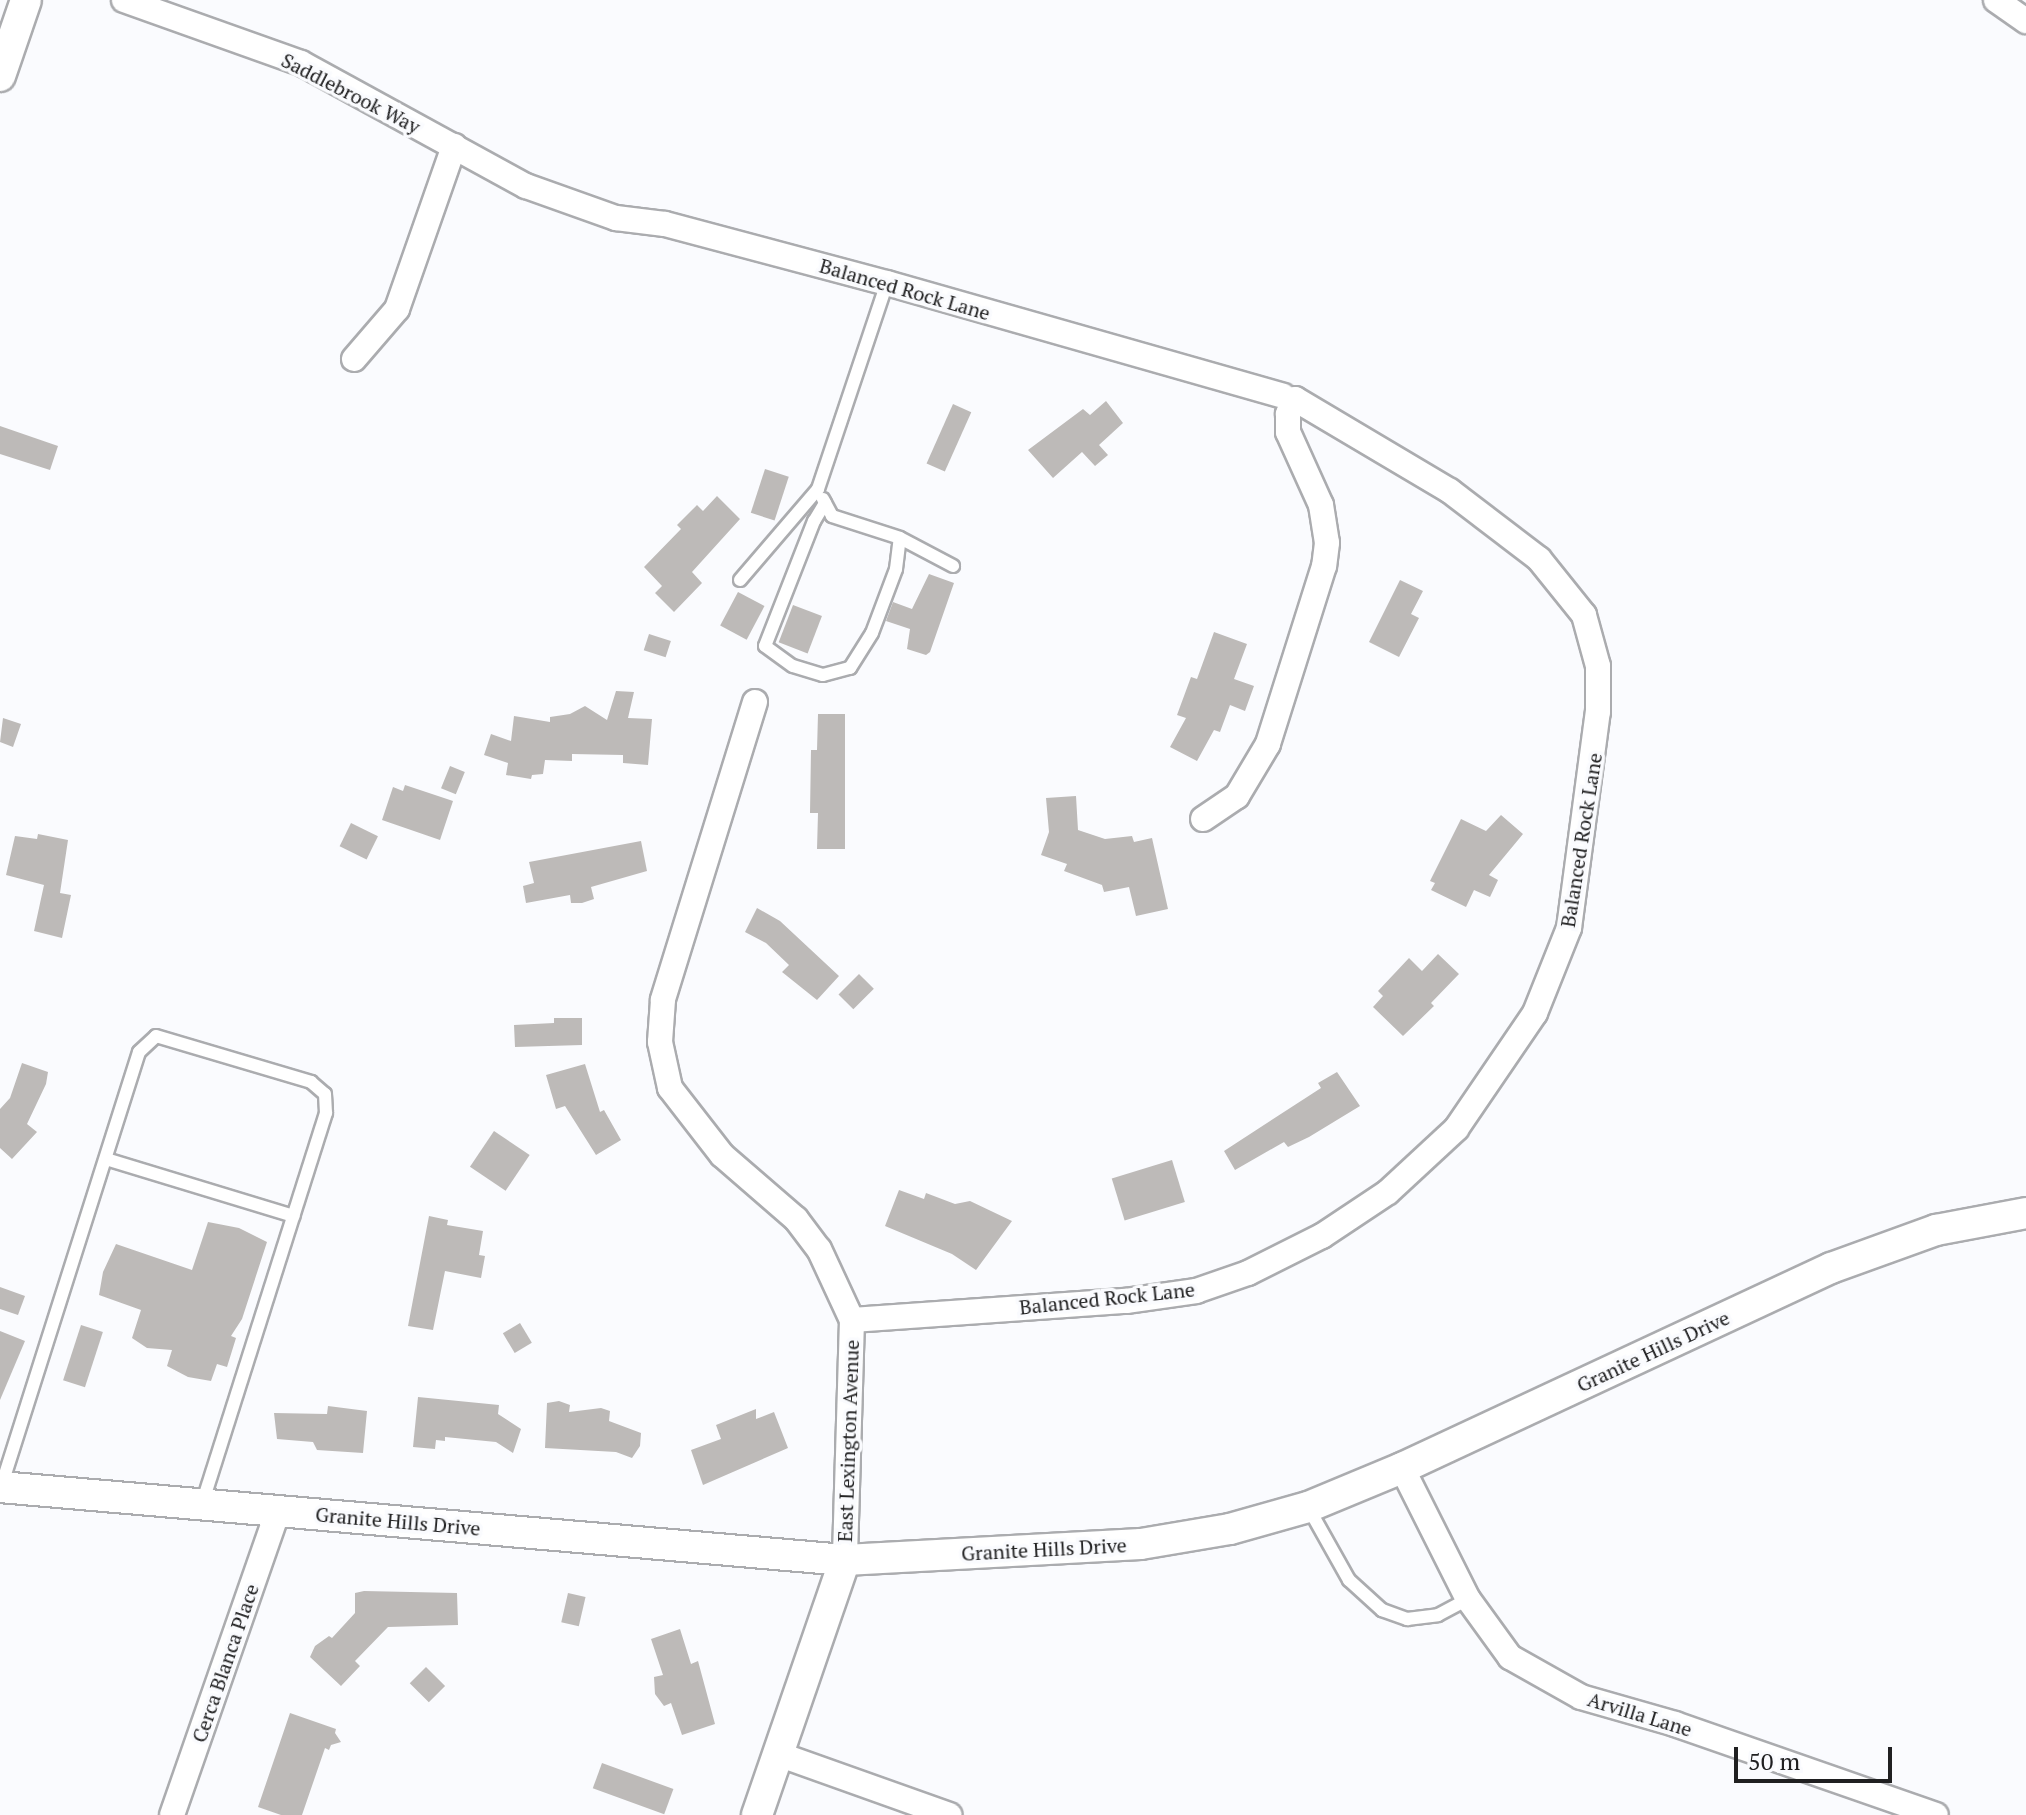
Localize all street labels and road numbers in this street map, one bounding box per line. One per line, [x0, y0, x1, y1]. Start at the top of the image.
street label: Saddlebrook Way [278, 48, 424, 138]
street label: Balanced Rock Lane [817, 253, 993, 325]
street label: Balanced Rock Lane [1555, 751, 1607, 929]
street label: Balanced Rock Lane [1018, 1277, 1196, 1319]
street label: Granite Hills Drive [1573, 1305, 1733, 1397]
street label: East Lexington Avenue [832, 1339, 864, 1543]
street label: Granite Hills Drive [314, 1502, 482, 1540]
street label: Granite Hills Drive [961, 1533, 1127, 1565]
street label: Cerca Blanca Place [187, 1581, 263, 1745]
street label: Arvilla Lane [1585, 1687, 1695, 1741]

